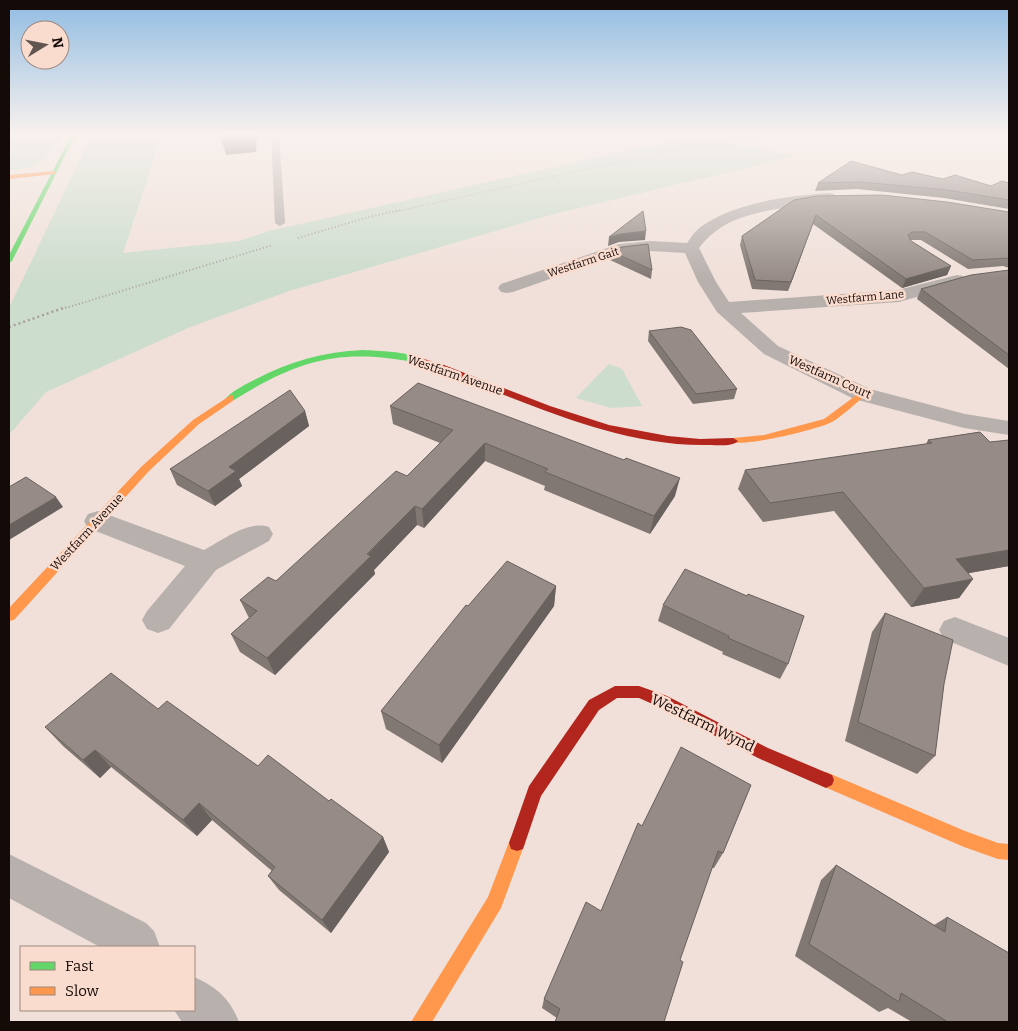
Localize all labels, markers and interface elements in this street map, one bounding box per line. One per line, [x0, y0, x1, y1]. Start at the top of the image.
north arrow [20, 20, 70, 70]
text: N [48, 36, 67, 50]
street label: Westfarm Gait [546, 245, 620, 280]
street label: Westfarm Lane [826, 288, 904, 307]
street label: Westfarm Avenue [405, 352, 505, 398]
street label: Westfarm Court [786, 352, 874, 402]
street label: Westfarm Avenue [48, 491, 126, 573]
street label: Westfarm Wynd [648, 690, 758, 756]
legend [20, 946, 195, 1011]
text: Fast [65, 957, 94, 975]
text: Slow [65, 982, 100, 1000]

